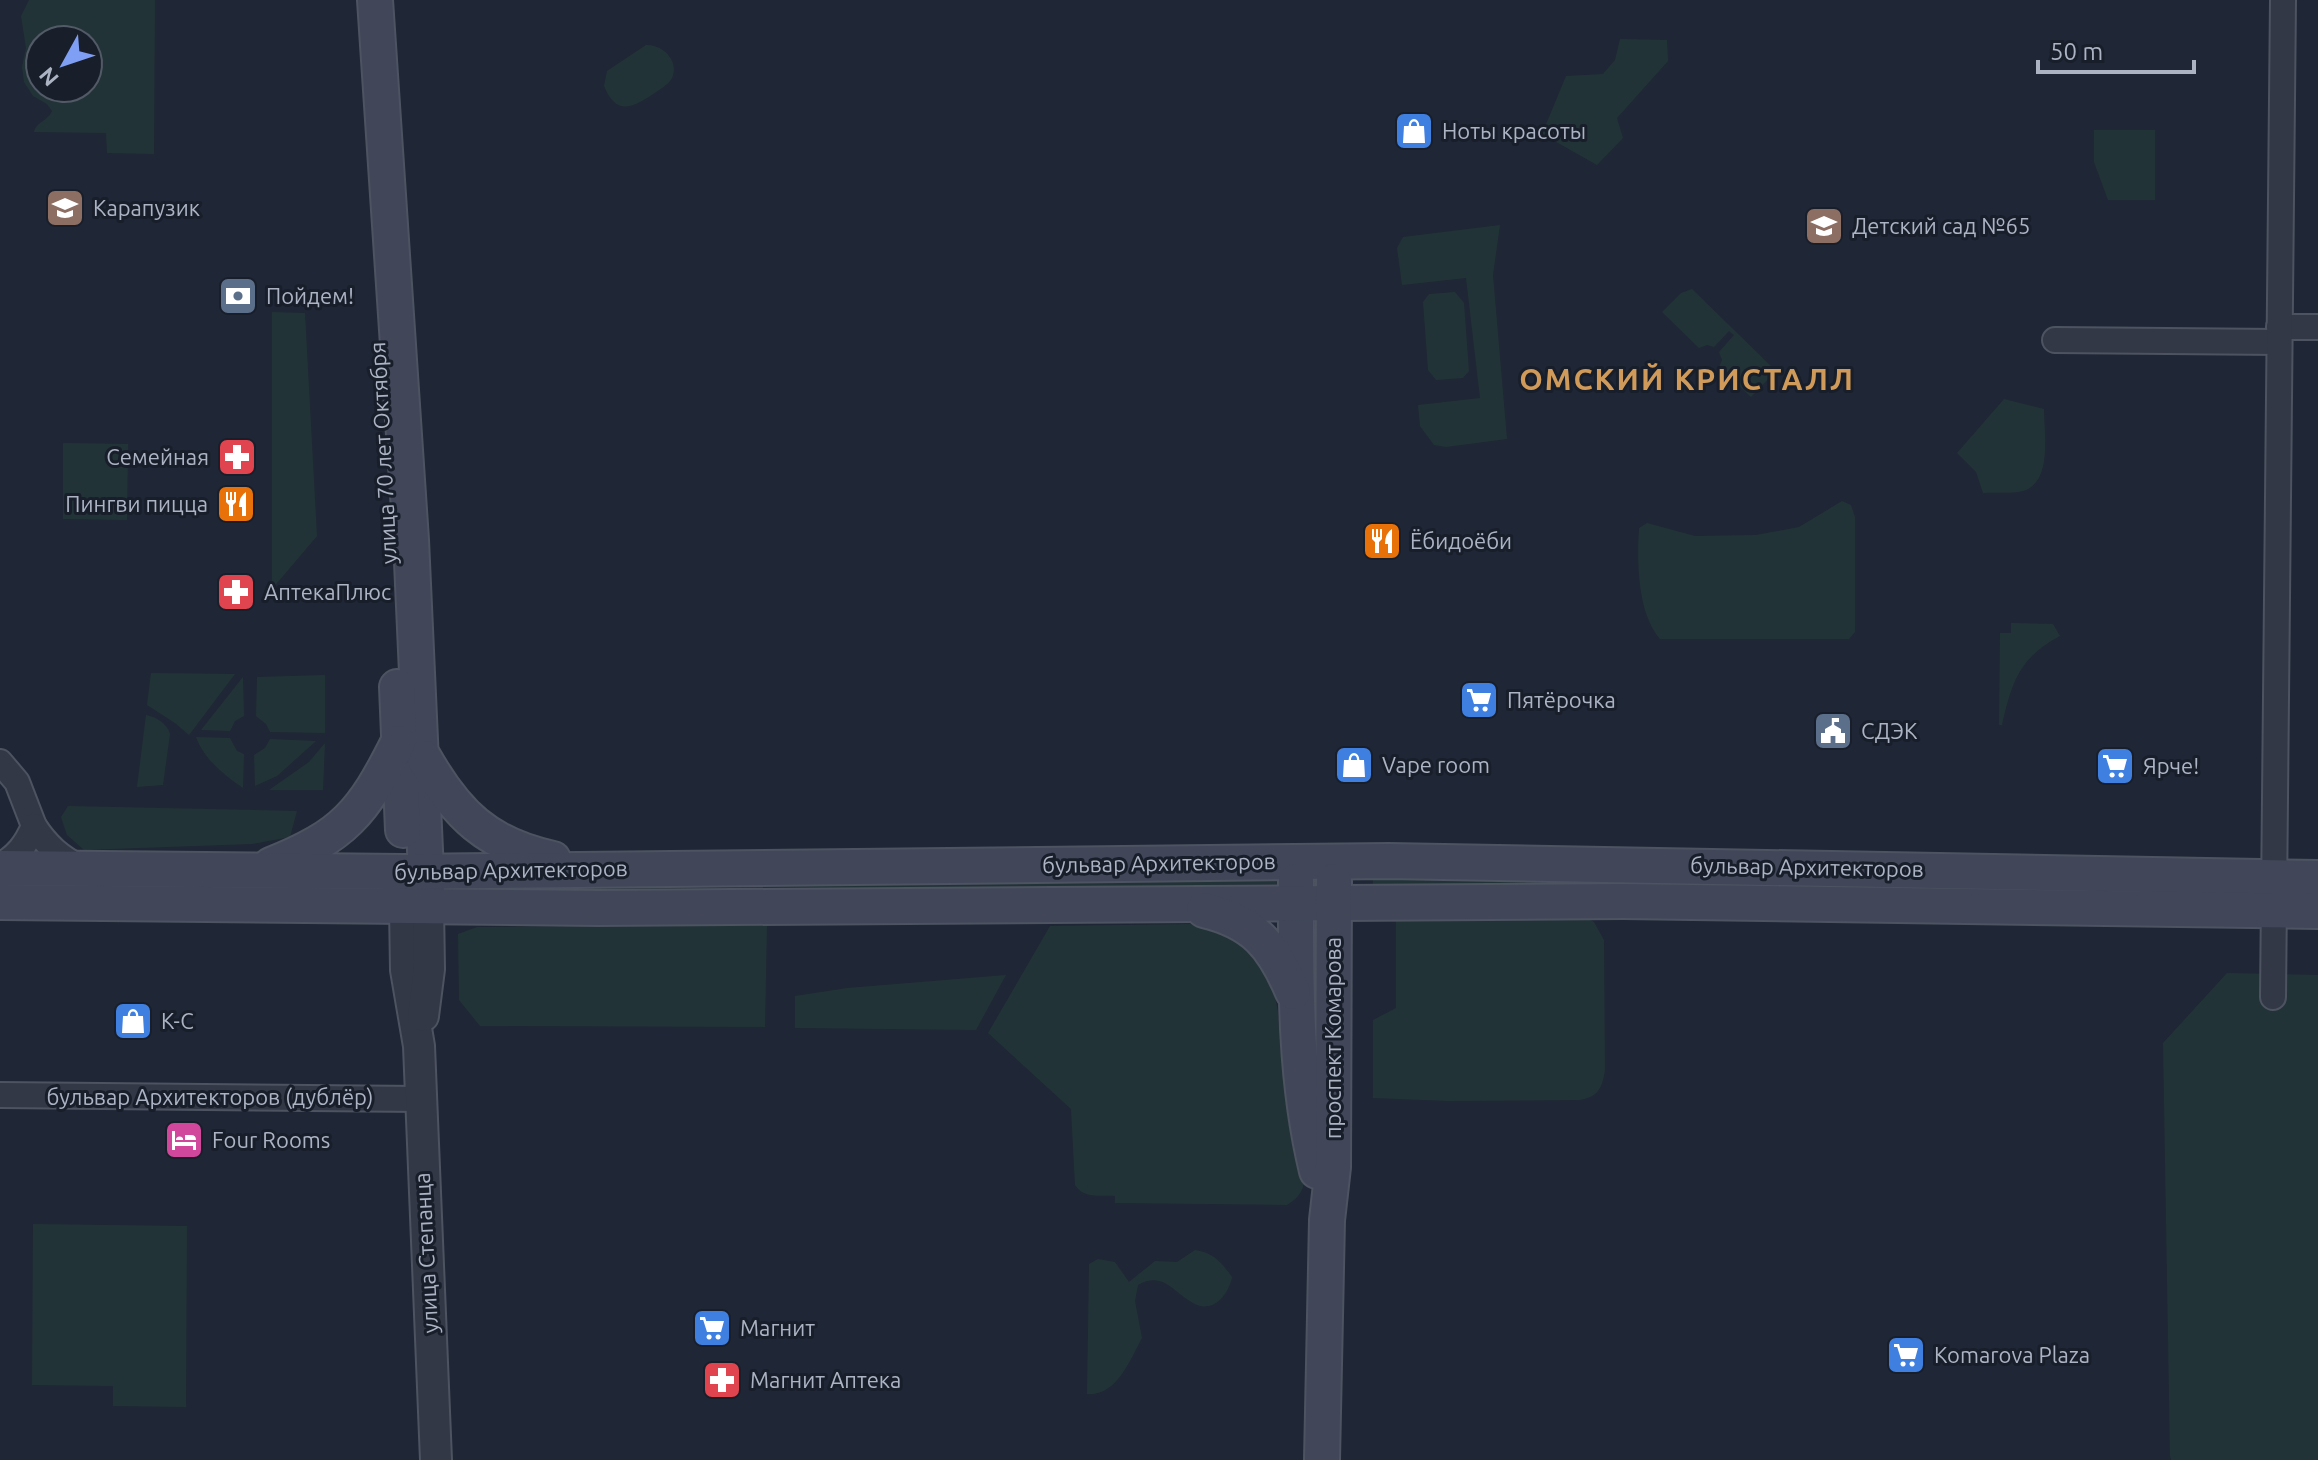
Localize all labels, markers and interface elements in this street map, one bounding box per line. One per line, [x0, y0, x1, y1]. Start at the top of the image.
north arrow [24, 24, 104, 104]
scale bar [2038, 24, 2194, 74]
text: 50 m [2050, 38, 2103, 65]
text: N [33, 63, 63, 92]
shop icon: Ноты красоты [1393, 110, 1435, 152]
place label: Ноты красоты [1442, 118, 1586, 143]
school or university icon: Карапузик [44, 187, 86, 229]
place label: Карапузик [93, 195, 200, 220]
school or university icon: Детский сад №65 [1803, 205, 1845, 247]
place label: Детский сад №65 [1852, 213, 2030, 238]
bank icon: Пойдем! [217, 275, 259, 317]
place label: Пойдем! [266, 283, 354, 308]
street label: улица 70 лет Октября [364, 341, 401, 565]
district label: ОМСКИЙ КРИСТАЛЛ [1519, 362, 1855, 396]
pharmacy icon: Семейная [216, 436, 258, 478]
place label: Семейная [106, 444, 209, 469]
restaurant icon: Пингви пицца [215, 483, 257, 525]
place label: Пингви пицца [65, 491, 208, 516]
restaurant icon: Ёбидоёби [1361, 520, 1403, 562]
place label: Ёбидоёби [1410, 528, 1512, 553]
pharmacy icon: АптекаПлюс [215, 571, 257, 613]
place label: АптекаПлюс [264, 579, 391, 604]
supermarket icon: Пятёрочка [1458, 679, 1500, 721]
place label: Пятёрочка [1507, 687, 1616, 712]
public building icon: СДЭК [1812, 710, 1854, 752]
place label: СДЭК [1861, 718, 1918, 743]
shop icon: Vape room [1333, 744, 1375, 786]
supermarket icon: Ярче! [2094, 745, 2136, 787]
place label: Vape room [1382, 752, 1490, 777]
place label: Ярче! [2143, 753, 2199, 778]
street label: бульвар Архитекторов [1042, 848, 1276, 877]
street label: бульвар Архитекторов [1690, 852, 1924, 881]
street label: бульвар Архитекторов [394, 855, 628, 884]
street label: проспект Комарова [1320, 937, 1345, 1139]
shop icon: К-С [112, 1000, 154, 1042]
place label: К-С [161, 1008, 194, 1033]
street label: бульвар Архитекторов (дублёр) [47, 1084, 374, 1110]
hotel icon: Four Rooms [163, 1119, 205, 1161]
place label: Four Rooms [212, 1127, 330, 1152]
street label: улица Степанца [409, 1172, 442, 1334]
supermarket icon: Магнит [691, 1307, 733, 1349]
place label: Магнит [740, 1315, 815, 1340]
supermarket icon: Komarova Plaza [1885, 1334, 1927, 1376]
place label: Komarova Plaza [1934, 1342, 2090, 1367]
pharmacy icon: Магнит Аптека [701, 1359, 743, 1401]
place label: Магнит Аптека [750, 1367, 901, 1392]

